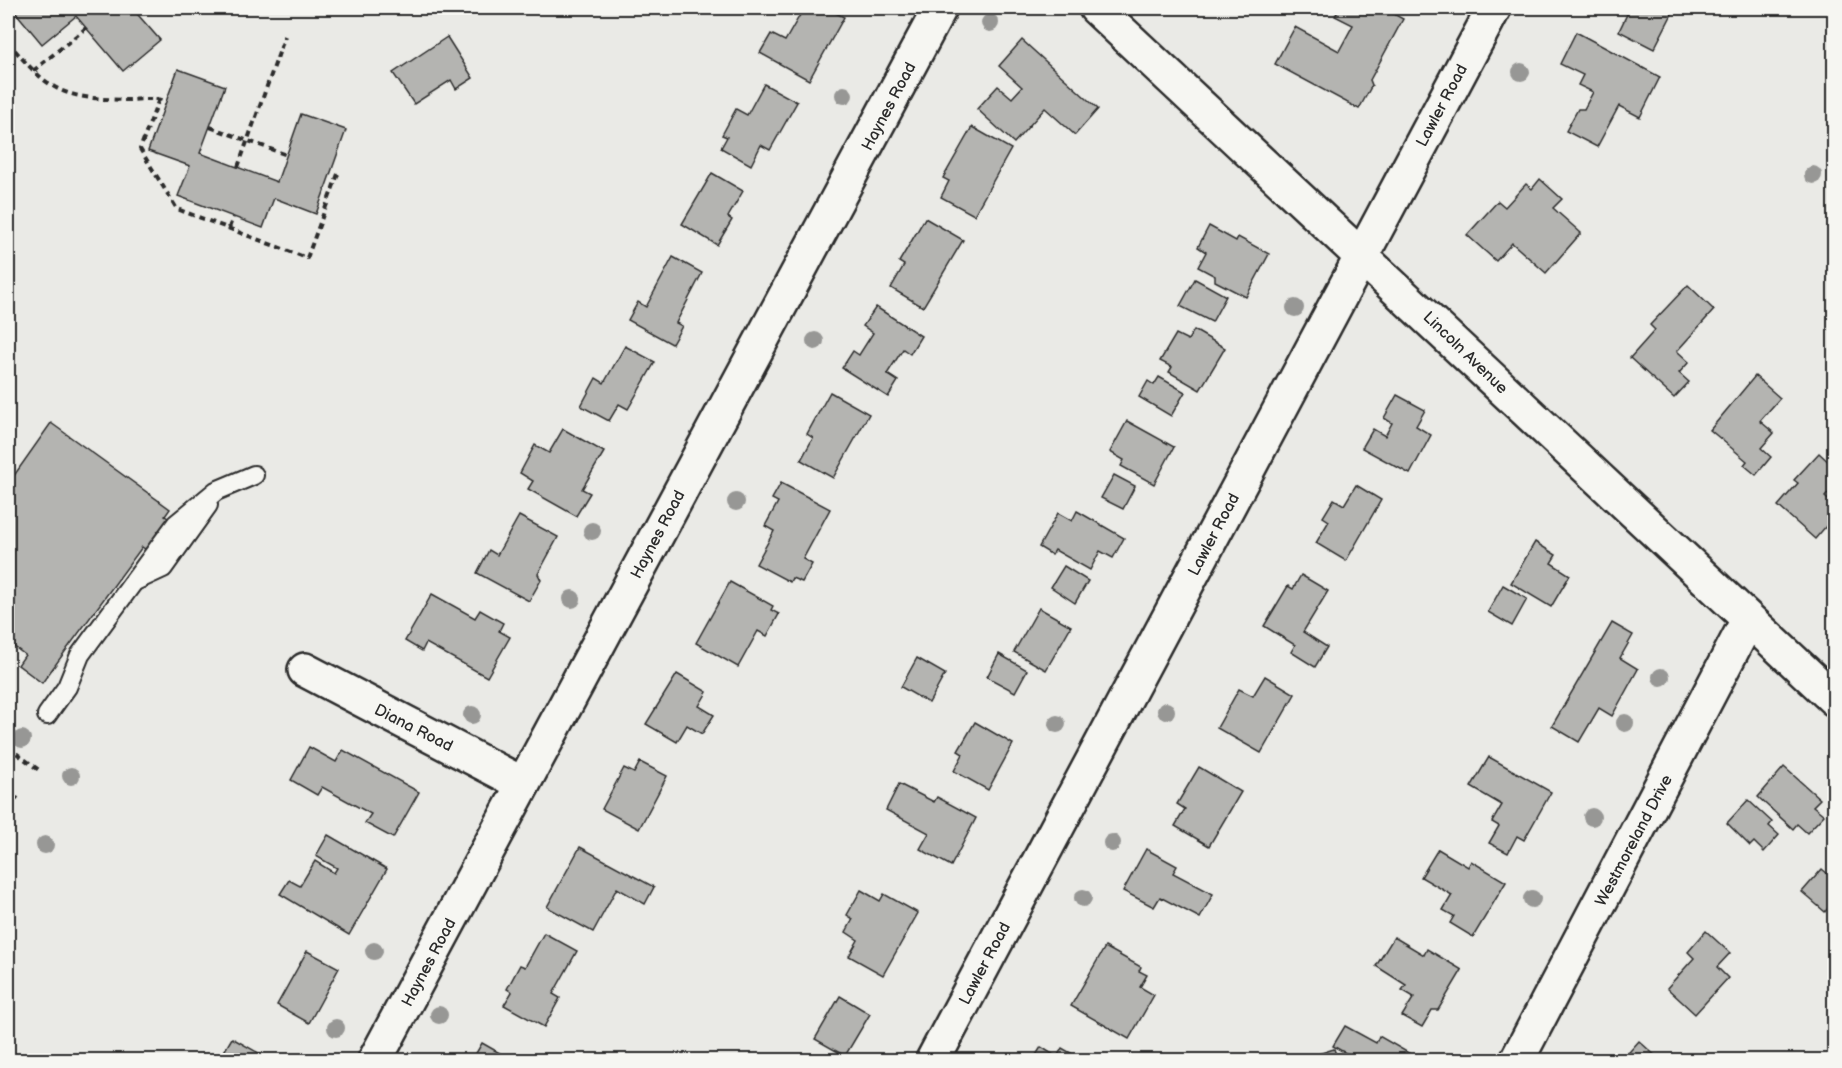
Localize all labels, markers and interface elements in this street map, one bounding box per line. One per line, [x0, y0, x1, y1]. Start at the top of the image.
street label: Haynes Road [858, 59, 921, 154]
street label: Lawler Road [1413, 61, 1472, 150]
street label: Lincoln Avenue [1419, 308, 1512, 399]
street label: Haynes Road [627, 487, 690, 582]
street label: Lawler Road [1185, 490, 1244, 579]
street label: Diana Road [371, 700, 456, 756]
street label: Westmoreland Drive [1592, 771, 1677, 910]
street label: Haynes Road [398, 915, 461, 1010]
street label: Lawler Road [956, 919, 1015, 1008]

